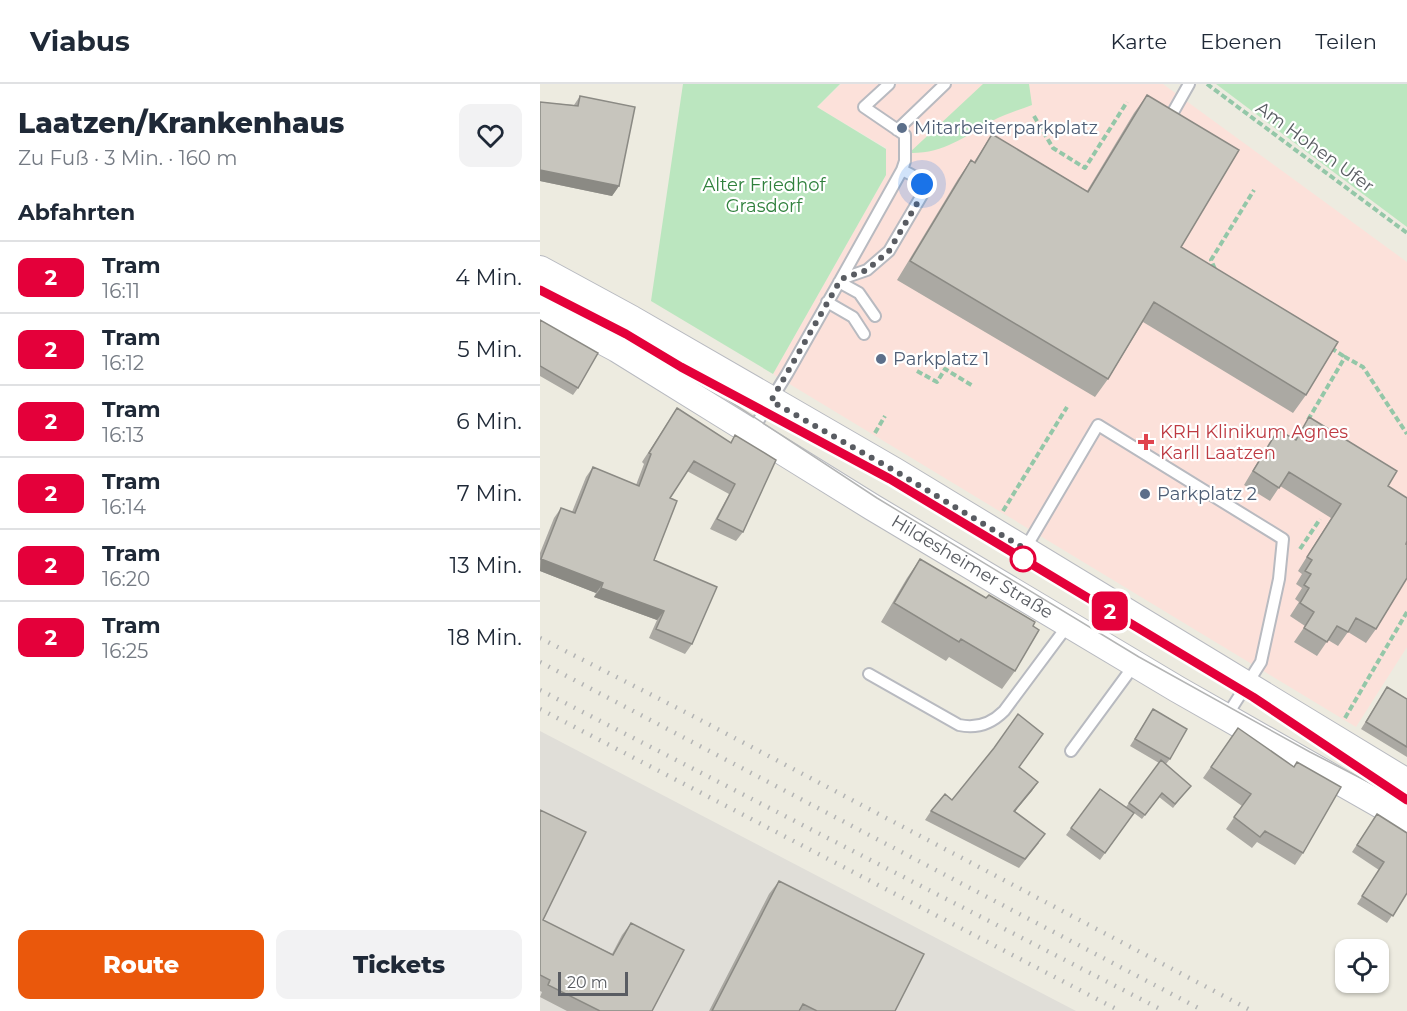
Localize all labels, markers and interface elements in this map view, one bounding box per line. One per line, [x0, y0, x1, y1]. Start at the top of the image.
text: Viabus [30, 24, 130, 58]
text: Karte [1111, 29, 1167, 54]
text: Ebenen [1200, 29, 1282, 54]
text: Teilen [1315, 29, 1377, 54]
street label: Am Hohen Ufer [1252, 97, 1378, 197]
button: heart [459, 104, 522, 167]
text: Laatzen/Krankenhaus [18, 106, 344, 140]
place label: Mitarbeiterparkplatz [914, 117, 1098, 139]
marker: Mitarbeiterparkplatz [895, 121, 909, 135]
text: Zu Fuß · 3 Min. · 160 m [18, 146, 238, 170]
your location [907, 169, 937, 199]
park label: Alter Friedhof Grasdorf [702, 174, 826, 217]
text: Abfahrten [18, 199, 135, 226]
text: Tram [102, 252, 161, 279]
text: 4 Min. [455, 264, 522, 291]
text: 2 [45, 265, 57, 290]
text: 16:11 [102, 279, 140, 303]
text: Tram [102, 324, 161, 351]
text: 5 Min. [457, 336, 522, 363]
text: 2 [45, 337, 57, 362]
place label: Parkplatz 1 [893, 348, 989, 370]
text: 16:12 [102, 351, 144, 375]
marker: Parkplatz 1 [874, 352, 888, 366]
text: Tram [102, 396, 161, 423]
text: 6 Min. [456, 408, 522, 435]
text: 2 [45, 409, 57, 434]
place label: KRH Klinikum Agnes Karll Laatzen [1160, 421, 1348, 464]
text: 16:13 [102, 423, 144, 447]
marker: KRH Klinikum Agnes Karll Laatzen [1137, 433, 1155, 451]
text: Tram [102, 468, 161, 495]
text: 7 Min. [457, 480, 522, 507]
text: 2 [45, 481, 57, 506]
place label: Parkplatz 2 [1157, 483, 1257, 505]
marker: Parkplatz 2 [1138, 487, 1152, 501]
text: 16:14 [102, 495, 146, 519]
street label: Hildesheimer Straße [887, 510, 1057, 624]
text: Tram [102, 540, 161, 567]
unlabelled marker [1010, 546, 1036, 572]
text: 13 Min. [449, 552, 522, 579]
text: 2 [45, 553, 57, 578]
text: 16:20 [102, 567, 150, 591]
line badge: 2 [1090, 592, 1130, 630]
text: 2 [1104, 599, 1116, 624]
text: Tram [102, 612, 161, 639]
text: 18 Min. [448, 624, 522, 651]
text: 2 [45, 625, 57, 650]
text: 16:25 [102, 639, 148, 663]
button: Route [18, 930, 264, 999]
button: Tickets [276, 930, 522, 999]
map controls [1335, 939, 1389, 993]
button: locate [1335, 939, 1389, 993]
scale bar [558, 969, 628, 996]
text: 20 m [567, 973, 608, 992]

